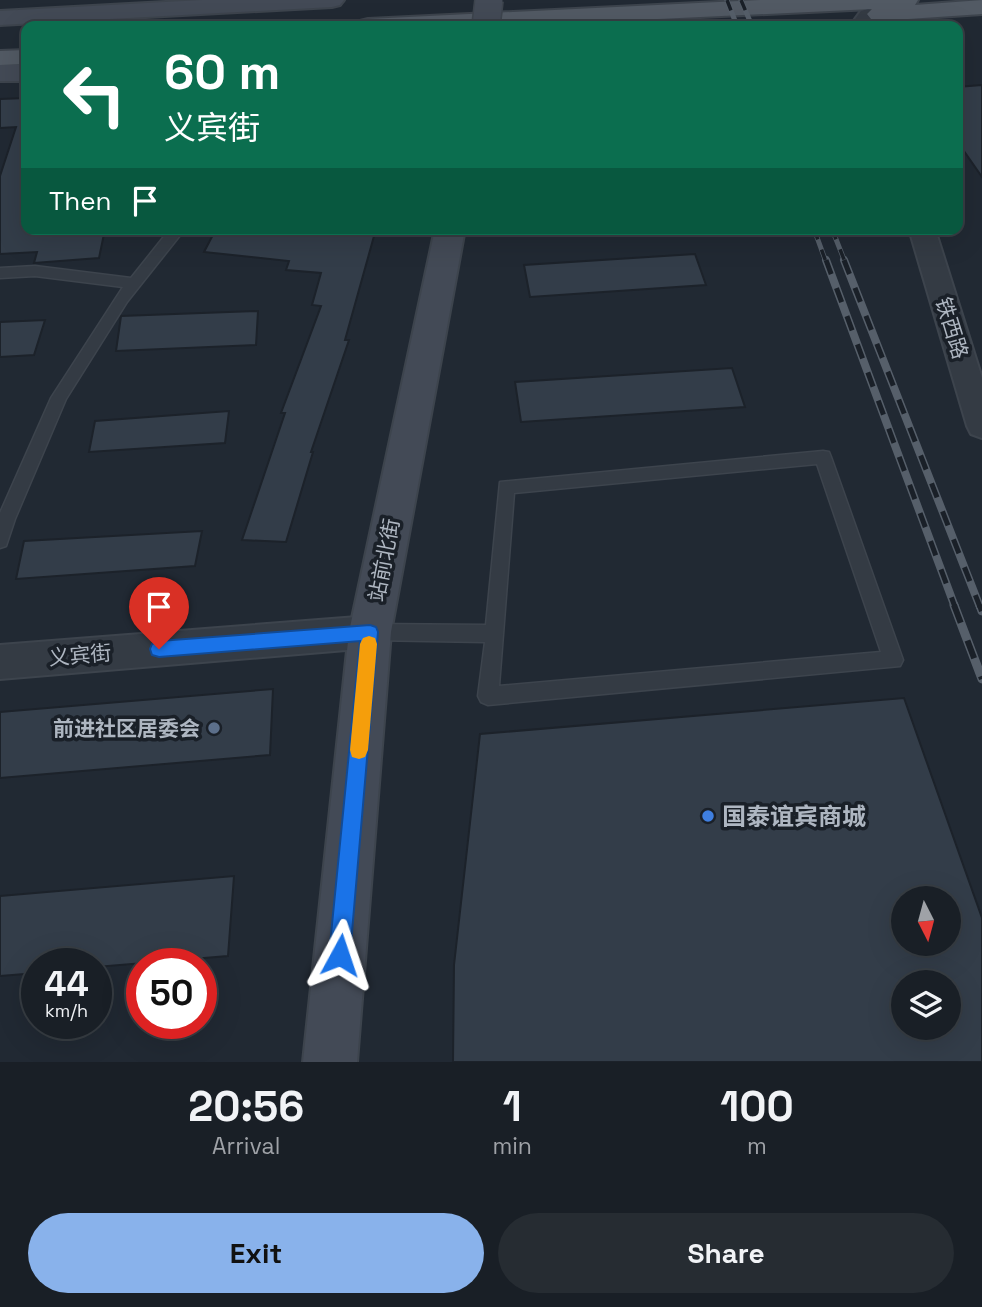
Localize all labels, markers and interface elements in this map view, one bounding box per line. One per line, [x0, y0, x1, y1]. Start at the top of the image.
text: 60 m [164, 41, 280, 103]
icon: left [49, 49, 140, 140]
text: 义宾街 [164, 108, 260, 148]
icon: arrive [126, 182, 164, 220]
text: Then [49, 184, 112, 218]
street label: 铁西路 [930, 294, 974, 362]
street label: 站前北街 [363, 516, 405, 604]
pin [129, 577, 189, 649]
icon: arrive [140, 588, 178, 626]
street label: 义宾街 [47, 639, 113, 671]
place label: 前进社区居委会 [53, 715, 200, 742]
marker: 前进社区居委会 [206, 720, 222, 736]
place label: 国泰谊宾商城 [722, 801, 866, 832]
marker: 国泰谊宾商城 [700, 808, 716, 824]
north arrow [891, 886, 961, 956]
map controls [891, 886, 961, 1040]
position arrow [303, 918, 377, 992]
speed limit sign: 50 [126, 948, 217, 1039]
text: 44 [44, 962, 89, 1006]
button: layers [891, 970, 961, 1040]
text: km/h [45, 999, 88, 1022]
text: 20:56 [188, 1080, 304, 1133]
text: 1 [503, 1080, 522, 1133]
text: 100 [720, 1080, 794, 1133]
text: Arrival [212, 1131, 280, 1161]
text: min [492, 1131, 532, 1161]
text: m [747, 1131, 767, 1161]
button: Exit [28, 1213, 484, 1293]
button: Share [498, 1213, 954, 1293]

